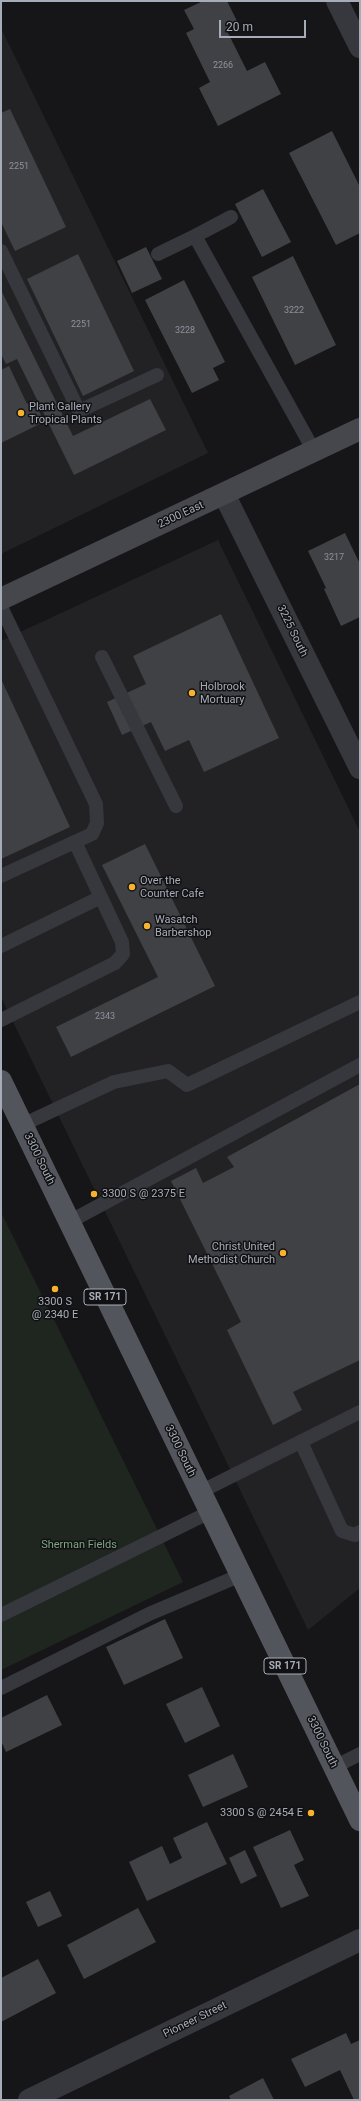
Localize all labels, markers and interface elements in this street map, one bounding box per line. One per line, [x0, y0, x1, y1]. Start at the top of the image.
scale bar [221, 12, 308, 38]
text: 20 m [226, 20, 253, 34]
house number: 2266 [213, 61, 233, 71]
house number: 2251 [9, 162, 29, 172]
house number: 3222 [284, 306, 304, 316]
house number: 2251 [71, 320, 91, 330]
house number: 3228 [175, 326, 195, 336]
place label: Plant Gallery Tropical Plants [29, 400, 102, 426]
marker: Plant Gallery Tropical Plants [16, 408, 26, 418]
street label: 2300 East [156, 499, 206, 531]
house number: 3217 [324, 553, 344, 563]
street label: 3225 South [274, 603, 310, 659]
place label: Holbrook Mortuary [200, 680, 245, 706]
marker: Holbrook Mortuary [187, 688, 197, 698]
place label: Over the Counter Cafe [140, 874, 204, 900]
marker: Over the Counter Cafe [127, 882, 137, 892]
place label: Wasatch Barbershop [155, 913, 211, 939]
marker: Wasatch Barbershop [142, 921, 152, 931]
house number: 2343 [95, 1012, 115, 1022]
street label: 3300 South [21, 1131, 57, 1187]
place label: 3300 S @ 2375 E [102, 1187, 185, 1201]
marker: 3300 S @ 2375 E [89, 1189, 99, 1199]
place label: Christ United Methodist Church [188, 1240, 275, 1266]
marker: Christ United Methodist Church [278, 1248, 288, 1258]
marker: 3300 S @ 2340 E [50, 1284, 60, 1294]
road number: SR 171 [84, 1289, 126, 1305]
place label: 3300 S @ 2340 E [32, 1295, 78, 1321]
street label: 3300 South [162, 1423, 198, 1479]
park label: Sherman Fields [41, 1538, 117, 1552]
road number: SR 171 [264, 1658, 306, 1674]
street label: 3300 South [304, 1714, 340, 1770]
place label: 3300 S @ 2454 E [220, 1806, 303, 1820]
marker: 3300 S @ 2454 E [306, 1808, 316, 1818]
street label: Pioneer Street [161, 1999, 229, 2041]

